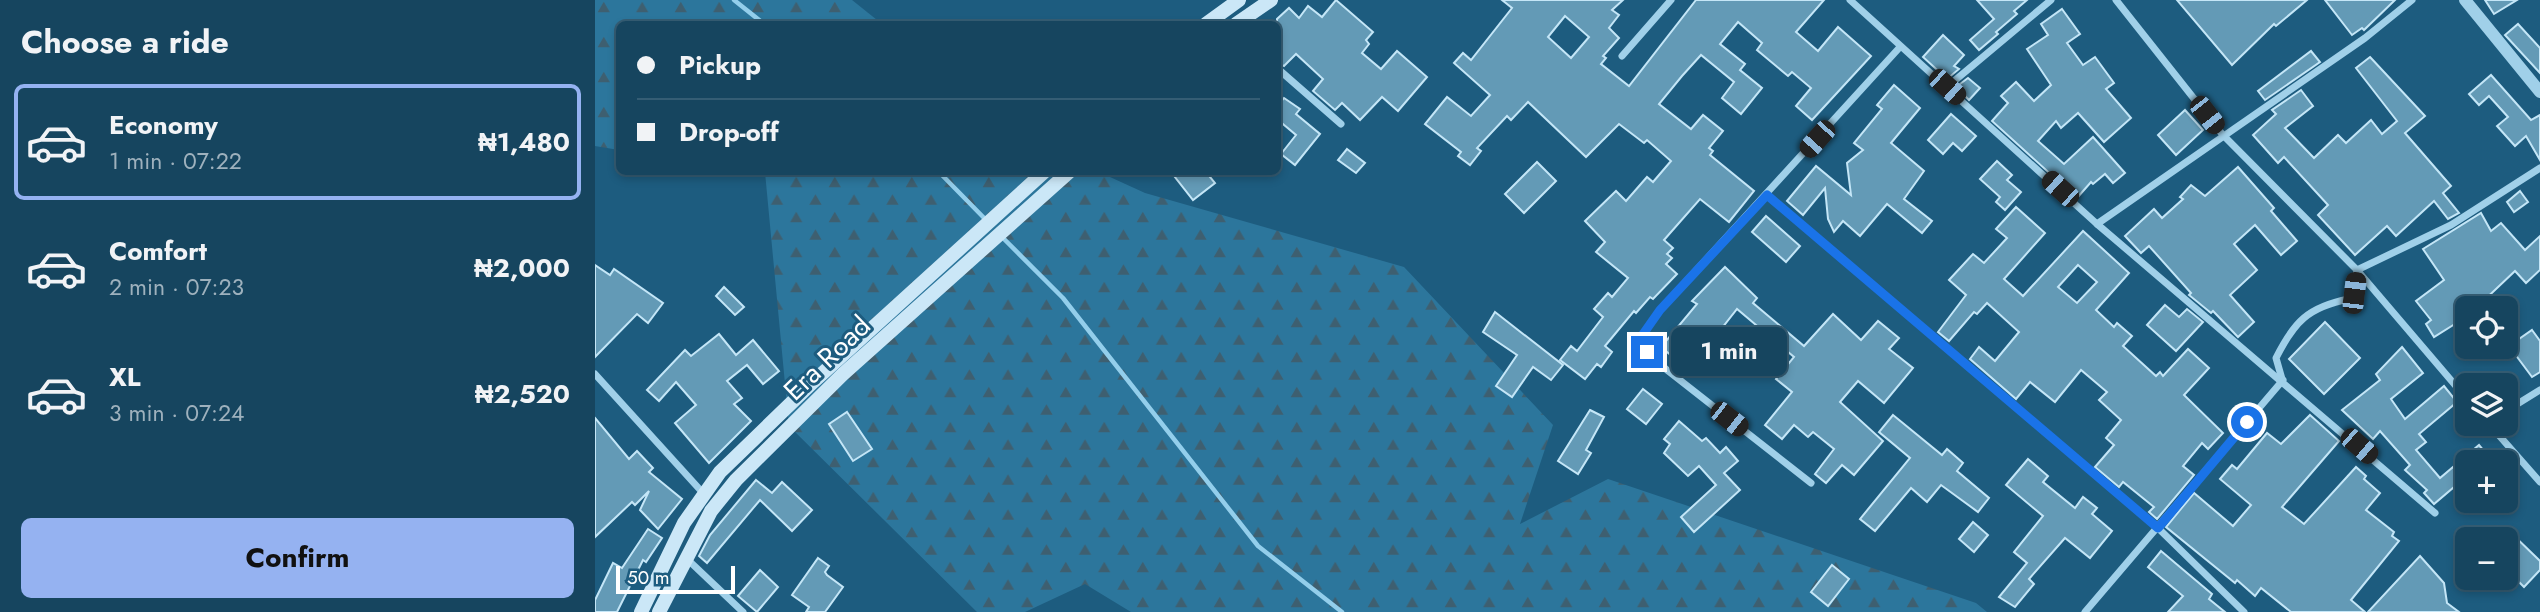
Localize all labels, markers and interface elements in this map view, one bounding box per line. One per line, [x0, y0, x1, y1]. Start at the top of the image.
text: Choose a ride [21, 19, 229, 65]
text: Pickup [679, 46, 761, 84]
car [1925, 65, 1970, 109]
car [2186, 92, 2229, 138]
text: Economy [109, 106, 218, 144]
icon: car [25, 111, 88, 174]
text: Drop-off [679, 113, 779, 151]
car [1796, 116, 1839, 162]
text: ₦1,480 [478, 123, 570, 161]
text: 1 min · 07:22 [109, 144, 242, 178]
car [2038, 167, 2083, 211]
text: Comfort [109, 232, 207, 270]
icon: car [25, 237, 88, 300]
text: ₦2,000 [474, 249, 570, 287]
text: 2 min · 07:23 [109, 270, 244, 304]
car [2342, 271, 2367, 315]
map controls [2455, 296, 2518, 590]
button: locate [2455, 296, 2518, 359]
street label: Era Road [774, 306, 880, 410]
callout: 1 min [1671, 328, 1787, 376]
text: 1 min [1700, 334, 1758, 368]
route end [1631, 336, 1663, 368]
text: XL [109, 358, 141, 396]
icon: car [25, 363, 88, 426]
button: layers [2455, 373, 2518, 436]
text: ₦2,520 [475, 375, 570, 413]
text: 3 min · 07:24 [109, 396, 244, 430]
car [1706, 398, 1753, 440]
route start [2231, 406, 2263, 438]
car [2337, 424, 2382, 468]
button: + [2455, 450, 2518, 513]
button: Confirm [21, 518, 574, 598]
button: − [2455, 527, 2518, 590]
scale bar [616, 563, 735, 595]
text: 50 m [627, 564, 670, 591]

